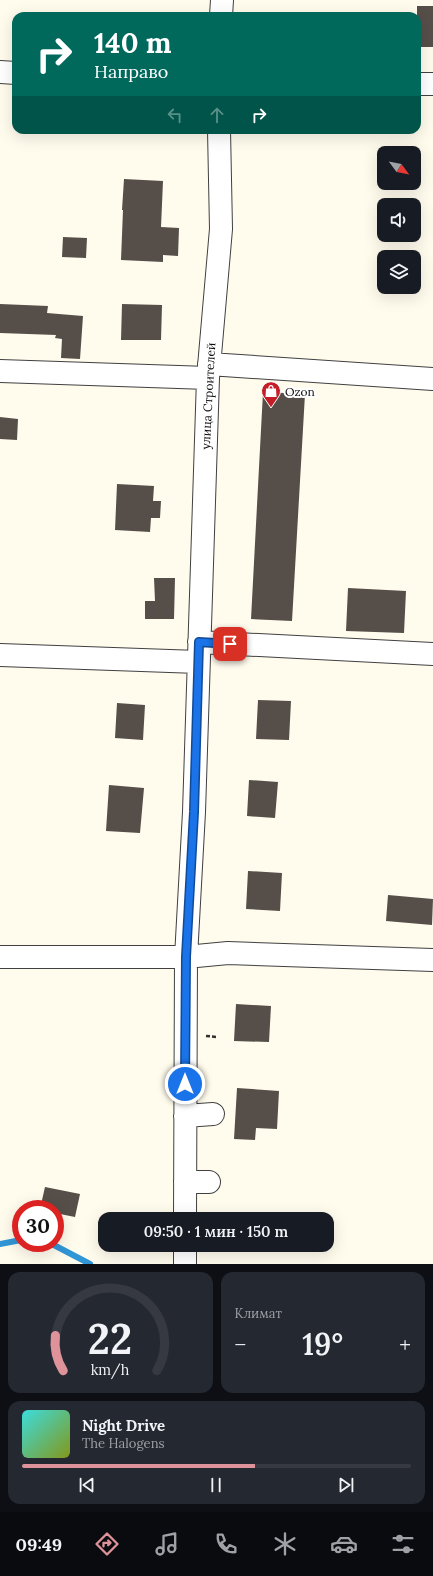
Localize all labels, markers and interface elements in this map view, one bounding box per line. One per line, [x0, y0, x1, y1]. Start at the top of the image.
text: 140 m [94, 25, 172, 61]
icon: right [28, 28, 80, 80]
text: Направо [94, 60, 168, 83]
icon: left [164, 104, 186, 126]
icon: ahead [206, 104, 228, 126]
icon: right [248, 104, 270, 126]
north arrow [377, 146, 421, 190]
map controls [377, 146, 421, 294]
button: sound [377, 198, 421, 242]
button: layers [377, 250, 421, 294]
street label: улица Строителей [198, 342, 218, 450]
shop icon: Ozon [260, 380, 282, 408]
place label: Ozon [285, 384, 315, 399]
pin [213, 627, 247, 661]
icon: arrive [219, 633, 241, 655]
position arrow [164, 1063, 206, 1105]
speed limit sign: 30 [12, 1200, 64, 1252]
text: 09:50 · 1 мин · 150 m [144, 1222, 288, 1241]
text: Климат [235, 1305, 282, 1322]
text: 22 [88, 1311, 132, 1364]
text: 19° [302, 1325, 343, 1363]
text: − [235, 1330, 246, 1358]
text: + [399, 1330, 411, 1358]
text: km/h [91, 1360, 130, 1379]
text: Night Drive [82, 1416, 165, 1435]
text: The Halogens [82, 1435, 165, 1452]
icon: previous [76, 1474, 98, 1496]
icon: pause [205, 1474, 227, 1496]
icon: next [335, 1474, 357, 1496]
icon: directions [93, 1530, 121, 1558]
icon: music [153, 1530, 181, 1558]
icon: phone [212, 1530, 240, 1558]
icon: climate [271, 1530, 299, 1558]
icon: car [330, 1530, 358, 1558]
icon: filters [389, 1530, 417, 1558]
text: 09:49 [16, 1533, 62, 1556]

